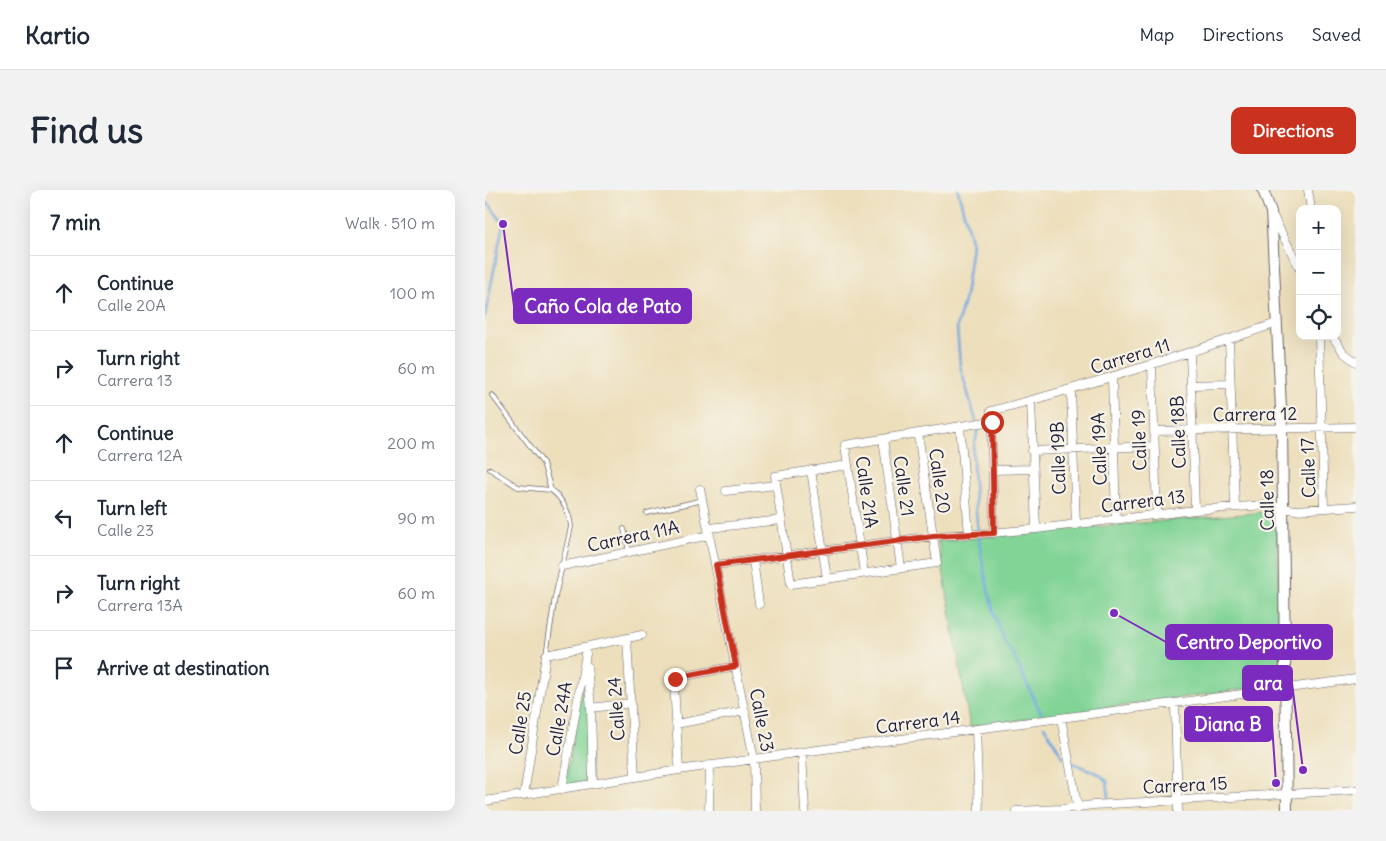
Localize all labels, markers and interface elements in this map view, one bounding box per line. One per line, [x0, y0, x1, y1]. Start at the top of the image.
text: Kartio [25, 20, 90, 50]
text: Map [1139, 23, 1174, 46]
text: Directions [1202, 23, 1284, 46]
text: Saved [1312, 23, 1361, 46]
button: Directions [1231, 107, 1356, 154]
text: Find us [30, 108, 143, 152]
map controls [1296, 205, 1341, 340]
button: + [1296, 205, 1341, 250]
text: 7 min [50, 209, 101, 236]
text: Walk · 510 m [345, 213, 435, 233]
button: − [1296, 250, 1341, 295]
text: Continue [97, 271, 174, 295]
icon: ahead [50, 279, 78, 307]
text: 100 m [390, 283, 435, 303]
callout: Caño Cola de Pato [514, 289, 691, 323]
text: Caño Cola de Pato [525, 294, 682, 318]
text: Calle 20A [97, 295, 166, 315]
button: locate [1296, 295, 1341, 340]
street label: Carrera 11 [1088, 333, 1172, 379]
text: Turn right [97, 346, 180, 370]
icon: right [50, 354, 78, 382]
text: 60 m [397, 358, 435, 378]
text: Carrera 13 [97, 370, 172, 390]
street label: Calle 18B [1165, 395, 1191, 469]
street label: Carrera 12 [1213, 402, 1298, 426]
street label: Calle 19 [1126, 409, 1152, 471]
route start [981, 411, 1004, 434]
street label: Calle 19A [1086, 412, 1112, 486]
text: Continue [97, 421, 174, 445]
street label: Calle 19B [1045, 421, 1071, 495]
icon: ahead [50, 429, 78, 457]
text: 200 m [387, 433, 435, 453]
street label: Calle 17 [1295, 437, 1321, 498]
text: Carrera 12A [97, 445, 182, 465]
street label: Calle 20 [924, 447, 956, 515]
street label: Calle 21A [851, 454, 883, 530]
street label: Calle 21 [888, 454, 920, 518]
street label: Calle 18 [1255, 469, 1279, 531]
street label: Carrera 13 [1099, 484, 1187, 518]
text: Turn left [97, 496, 167, 520]
icon: left [50, 504, 78, 532]
text: 90 m [397, 508, 435, 528]
street label: Carrera 11A [585, 515, 681, 557]
text: Calle 23 [97, 520, 154, 540]
text: Turn right [97, 571, 180, 595]
icon: right [50, 579, 78, 607]
text: 60 m [397, 583, 435, 603]
text: Carrera 13A [97, 595, 183, 615]
callout: Centro Deportivo [1166, 625, 1332, 659]
text: Centro Deportivo [1176, 630, 1322, 654]
icon: arrive [50, 654, 78, 682]
text: Arrive at destination [97, 656, 270, 680]
callout: ara [1243, 666, 1292, 700]
route end [664, 668, 687, 691]
text: ara [1253, 671, 1283, 695]
street label: Calle 24 [602, 676, 630, 742]
street label: Calle 24A [541, 680, 577, 758]
street label: Calle 23 [745, 686, 779, 754]
street label: Calle 25 [504, 689, 536, 757]
street label: Carrera 14 [874, 705, 962, 739]
callout: Diana B [1185, 707, 1272, 741]
text: Diana B [1194, 712, 1262, 736]
street label: Carrera 15 [1142, 771, 1228, 799]

